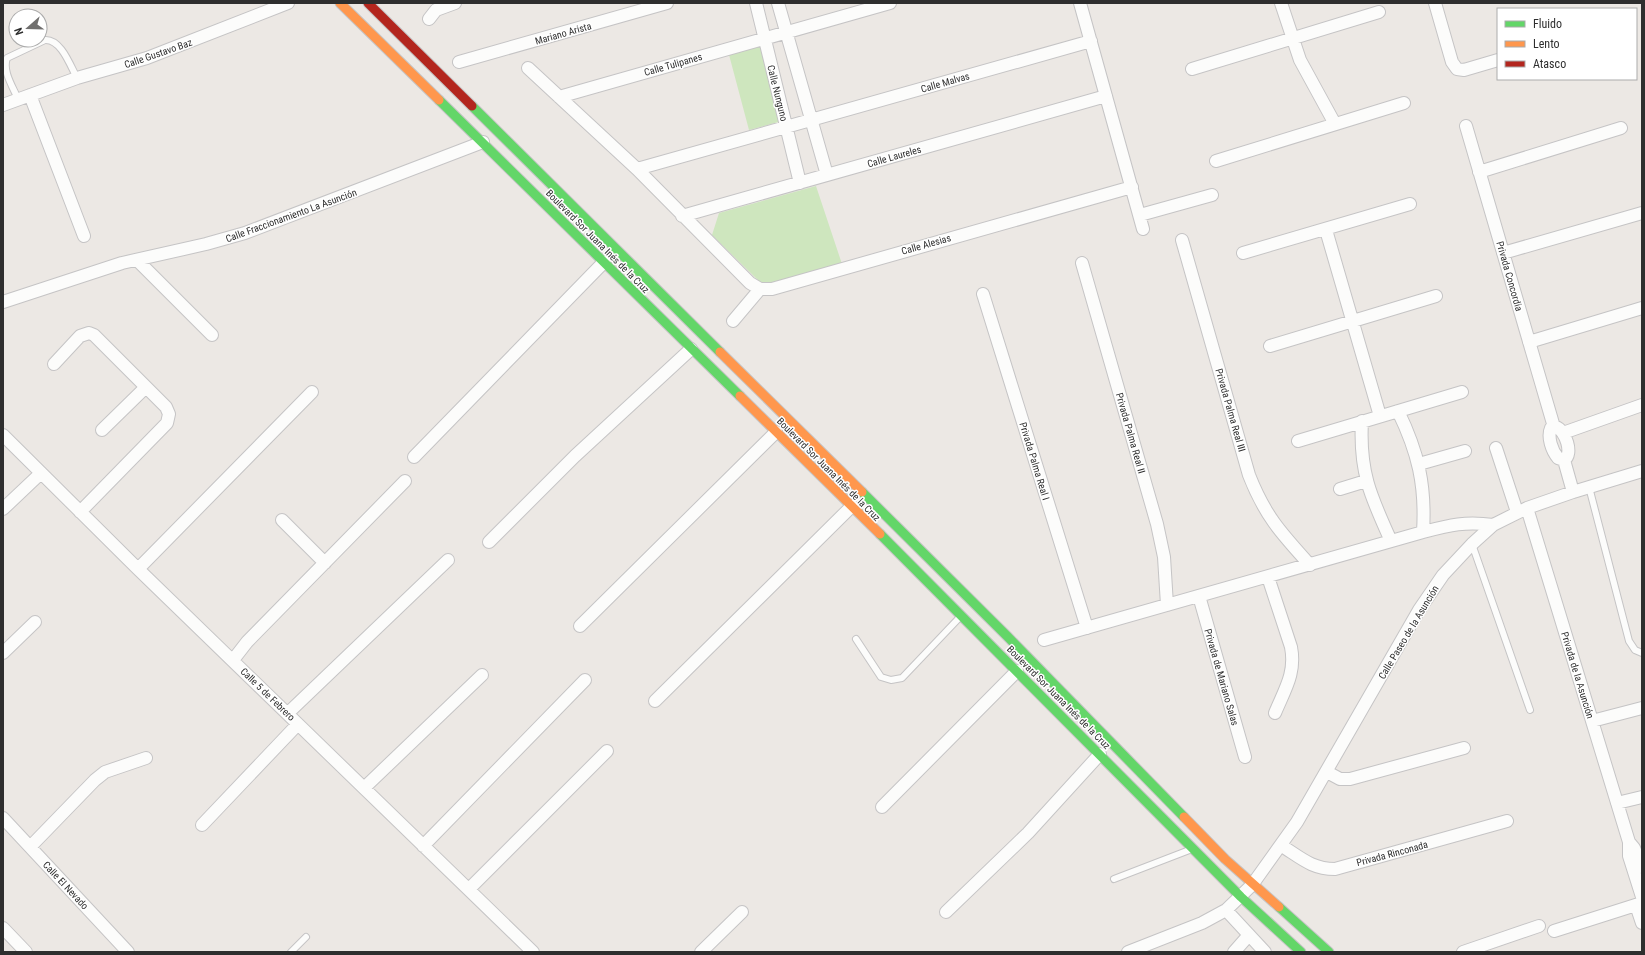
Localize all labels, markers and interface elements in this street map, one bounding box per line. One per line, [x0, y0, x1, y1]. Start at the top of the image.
north arrow [8, 8, 48, 48]
legend [1497, 8, 1637, 80]
text: Fluido [1533, 17, 1562, 31]
street label: Mariano Arista [534, 20, 593, 47]
text: N [12, 26, 26, 37]
street label: Calle Gustavo Baz [123, 37, 194, 70]
text: Lento [1533, 37, 1560, 51]
street label: Calle Tulipanes [643, 51, 704, 78]
text: Atasco [1533, 57, 1566, 71]
street label: Calle Nunguno [765, 64, 790, 122]
street label: Calle Malvas [919, 70, 971, 95]
street label: Calle Laureles [866, 143, 923, 169]
street label: Calle Fraccionamiento La Asunción [224, 187, 358, 244]
street label: Boulevard Sor Juana Inés de la Cruz [544, 187, 652, 295]
street label: Calle Alesias [900, 232, 953, 257]
street label: Privada Concordia [1494, 240, 1525, 312]
street label: Privada Palma Real III [1213, 367, 1248, 453]
street label: Privada Palma Real II [1114, 391, 1147, 475]
street label: Boulevard Sor Juana Inés de la Cruz [775, 415, 883, 523]
street label: Privada Palma Real I [1017, 421, 1052, 501]
street label: Calle Paseo de la Asunción [1376, 583, 1441, 681]
street label: Privada de Mariano Salas [1202, 627, 1241, 727]
street label: Privada de la Asunción [1559, 630, 1596, 720]
street label: Boulevard Sor Juana Inés de la Cruz [1005, 643, 1113, 751]
street label: Calle 5 de Febrero [238, 666, 297, 723]
street label: Privada Rinconada [1355, 839, 1429, 868]
street label: Calle El Nevado [41, 859, 91, 912]

